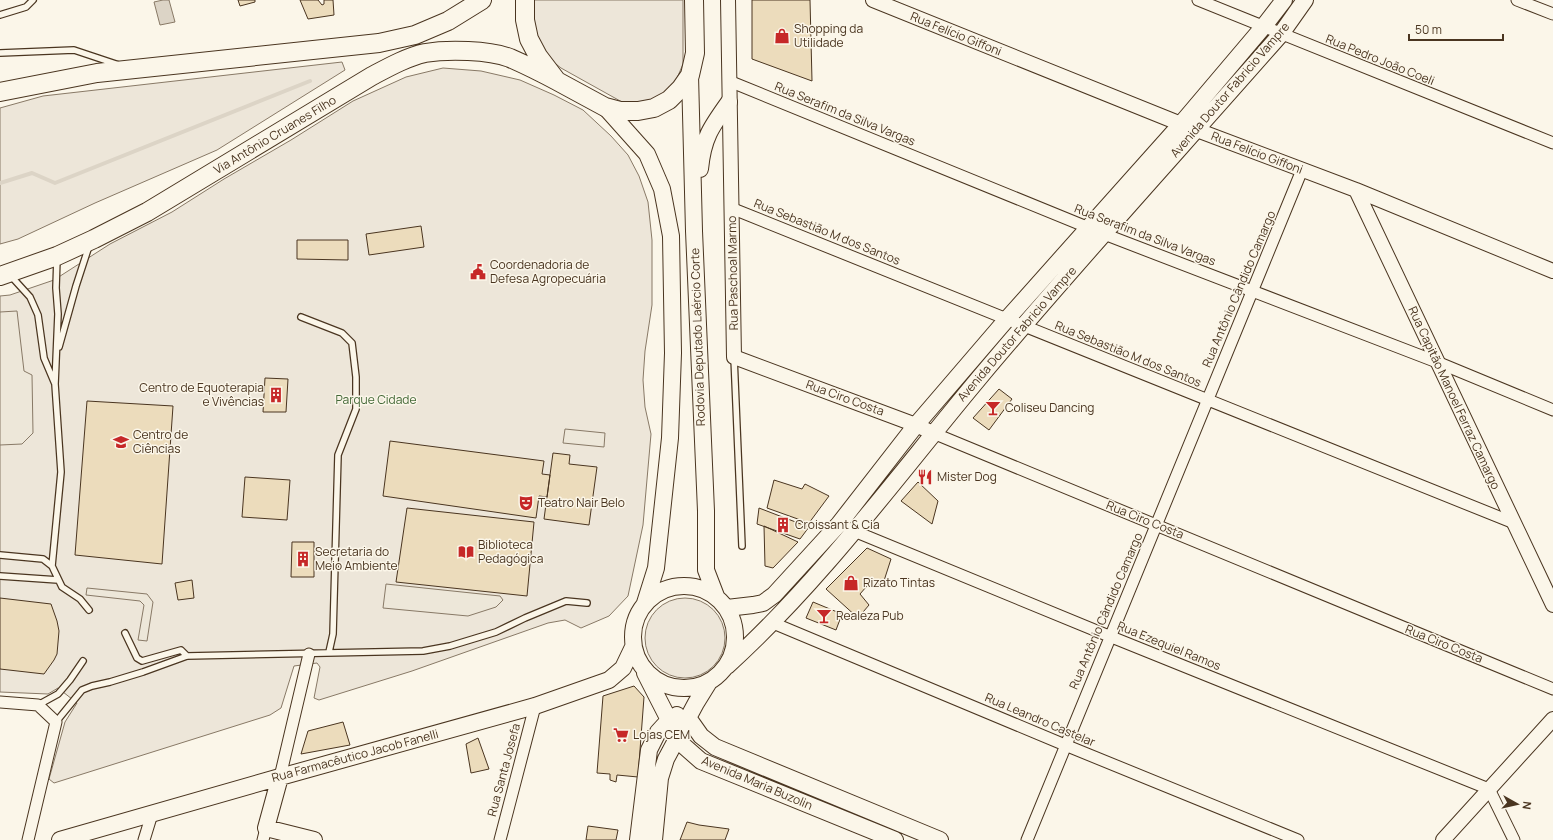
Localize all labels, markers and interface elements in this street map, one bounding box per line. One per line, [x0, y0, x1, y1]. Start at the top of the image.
street label: Rua Felício Giffoni [908, 7, 1004, 60]
scale bar [1409, 16, 1503, 42]
street label: Avenida Doutor Fabricio Vampre [1166, 18, 1293, 161]
place label: Shopping da Utilidade [794, 20, 863, 51]
text: 50 m [1415, 21, 1442, 38]
shop icon: Shopping da Utilidade [773, 27, 791, 45]
street label: Rua Pedro João Coeli [1323, 30, 1437, 89]
street label: Rua Serafim da Silva Vargas [772, 78, 918, 150]
street label: Via Antônio Cruanes Filho [210, 91, 339, 178]
street label: Rua Felício Giffoni [1209, 127, 1306, 178]
street label: Rua Sebastião M dos Santos [751, 194, 903, 269]
street label: Rua Serafim da Silva Vargas [1072, 200, 1218, 269]
street label: Rua Antônio Cândido Camargo [1198, 208, 1279, 370]
street label: Rua Paschoal Marmo [723, 215, 742, 331]
street label: Rodovia Deputado Laércio Corte [686, 248, 709, 426]
place label: Coordenadoria de Defesa Agropecuária [490, 256, 606, 287]
street label: Avenida Doutor Fabricio Vampre [953, 262, 1080, 405]
public building icon: Coordenadoria de Defesa Agropecuária [469, 263, 487, 281]
street label: Rua Capitão Manoel Ferraz Camargo [1404, 304, 1504, 492]
street label: Rua Sebastião M dos Santos [1052, 316, 1204, 391]
street label: Rua Ciro Costa [804, 375, 887, 420]
place label: Centro de Equoterapia e Vivências [139, 379, 264, 410]
building icon: Centro de Equoterapia e Vivências [267, 386, 285, 404]
park label: Parque Cidade [336, 391, 416, 408]
bar icon: Coliseu Dancing [984, 399, 1002, 417]
place label: Coliseu Dancing [1005, 399, 1094, 416]
place label: Centro de Ciências [133, 426, 188, 457]
school or university icon: Centro de Ciências [112, 433, 130, 451]
restaurant icon: Mister Dog [916, 468, 934, 486]
place label: Mister Dog [937, 468, 997, 485]
theatre icon: Teatro Nair Belo [517, 494, 535, 512]
place label: Teatro Nair Belo [538, 494, 625, 511]
street label: Rua Ciro Costa [1104, 496, 1187, 543]
building icon: Croissant & Cia [774, 516, 792, 534]
place label: Croissant & Cia [795, 516, 880, 533]
street label: Rua Antônio Cândido Camargo [1065, 530, 1146, 692]
place label: Biblioteca Pedagógica [478, 536, 543, 567]
place label: Secretaria do Meio Ambiente [315, 543, 398, 574]
library icon: Biblioteca Pedagógica [457, 543, 475, 561]
building icon: Secretaria do Meio Ambiente [294, 550, 312, 568]
shop icon: Rizato Tintas [842, 574, 860, 592]
place label: Rizato Tintas [863, 574, 935, 591]
bar icon: Realeza Pub [815, 607, 833, 625]
place label: Realeza Pub [836, 607, 903, 624]
street label: Rua Ezequiel Ramos [1115, 617, 1224, 674]
street label: Rua Ciro Costa [1403, 620, 1486, 667]
street label: Rua Leandro Castelar [982, 689, 1099, 751]
street label: Rua Santa Josefa [483, 722, 524, 818]
street label: Rua Farmacêutico Jacob Fanelli [270, 725, 440, 786]
supermarket icon: Lojas CEM [612, 726, 630, 744]
place label: Lojas CEM [633, 726, 690, 743]
street label: Avenida Maria Buzolin [699, 751, 815, 814]
north arrow [1497, 784, 1537, 824]
text: N [1519, 801, 1535, 811]

